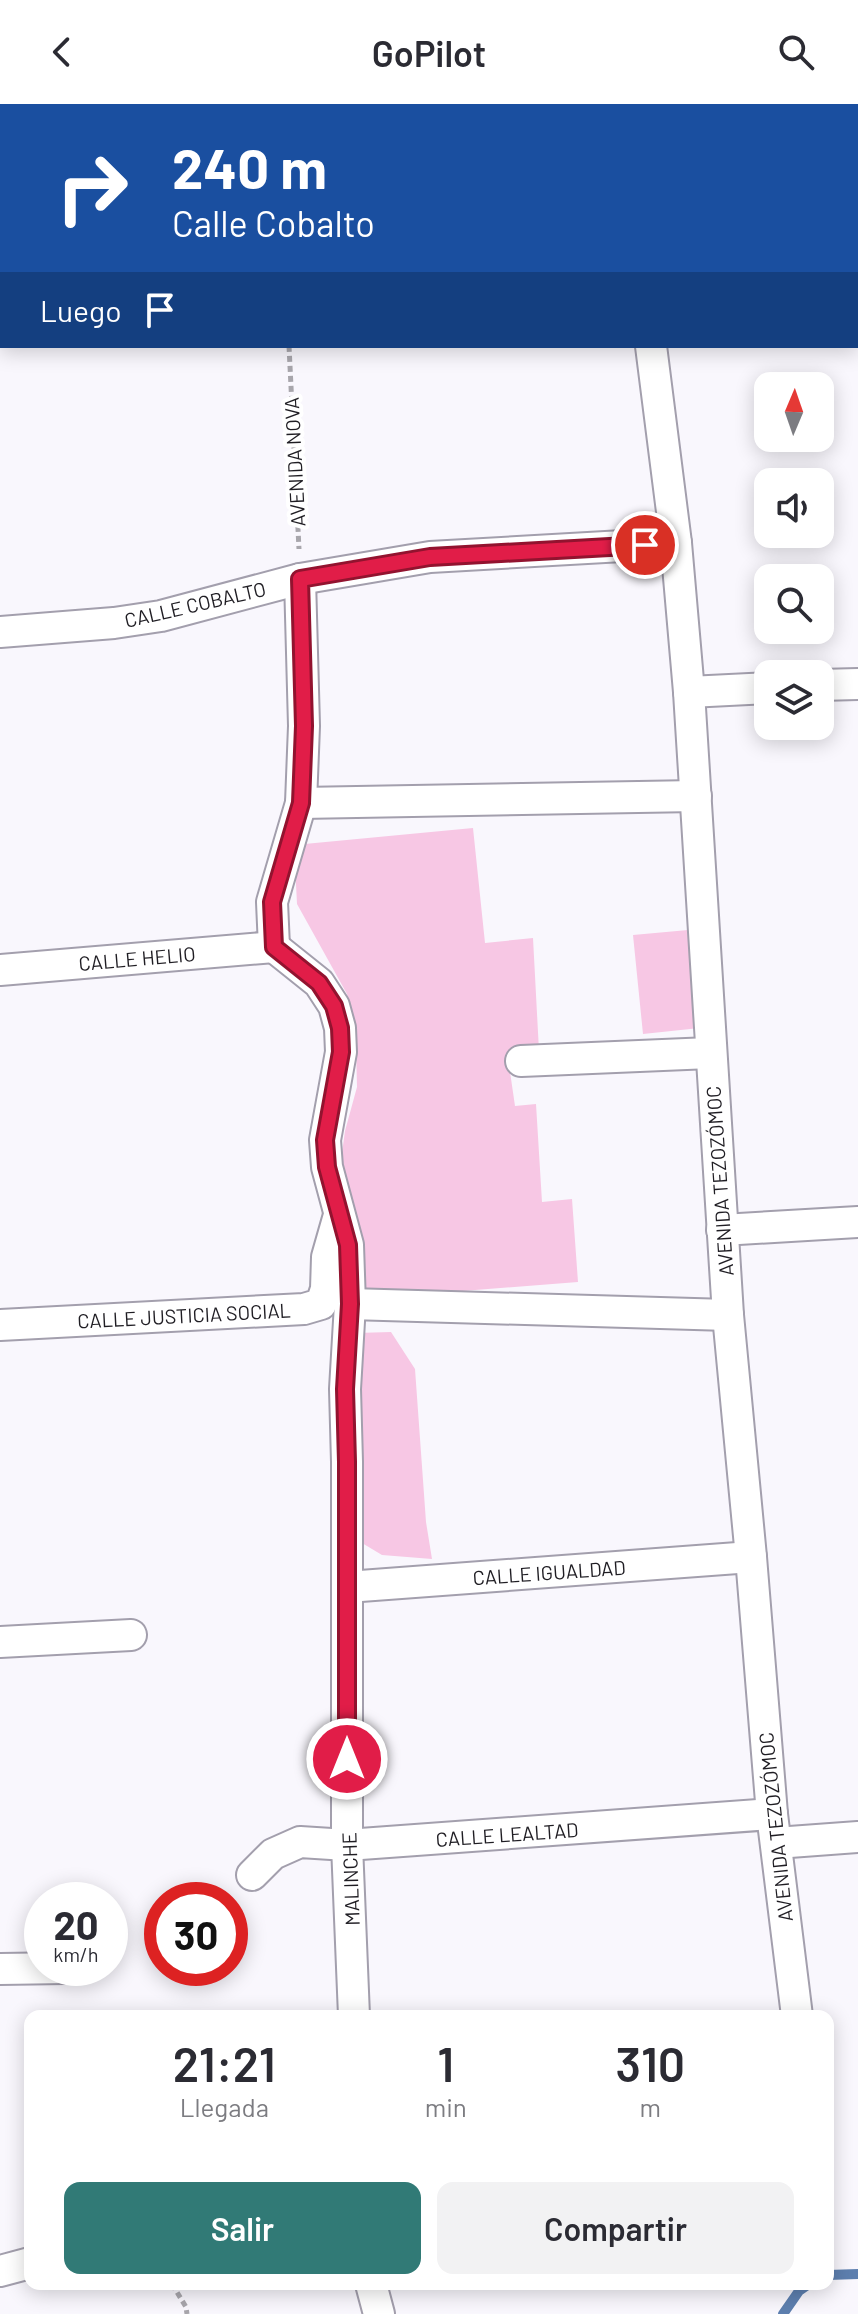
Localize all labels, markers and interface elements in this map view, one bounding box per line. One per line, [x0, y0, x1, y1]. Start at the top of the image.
icon: back [40, 30, 84, 74]
icon: search [774, 30, 818, 74]
text: GoPilot [372, 31, 486, 74]
text: 240 m [172, 133, 327, 200]
icon: right [40, 136, 144, 240]
text: Calle Cobalto [172, 201, 375, 244]
icon: arrive [138, 288, 182, 332]
text: Luego [40, 292, 122, 328]
north arrow [754, 372, 834, 452]
map controls [754, 372, 834, 740]
street label: AVENIDA NOVA [279, 397, 309, 527]
button: sound [754, 468, 834, 548]
pin [611, 511, 679, 579]
icon: arrive [623, 523, 667, 567]
button: search [754, 564, 834, 644]
street label: CALLE COBALTO [122, 576, 268, 632]
button: layers [754, 660, 834, 740]
street label: CALLE HELIO [78, 941, 196, 975]
street label: AVENIDA TEZOZÓMOC [700, 1085, 738, 1277]
street label: CALLE JUSTICIA SOCIAL [77, 1297, 291, 1333]
street label: CALLE IGUALDAD [472, 1555, 626, 1589]
position arrow [305, 1717, 389, 1801]
street label: AVENIDA TEZOZÓMOC [753, 1731, 797, 1923]
street label: CALLE LEALTAD [435, 1817, 579, 1851]
street label: MALINCHE [336, 1832, 364, 1926]
speed limit sign: 30 [144, 1882, 248, 1986]
text: 20 [53, 1900, 99, 1948]
text: km/h [53, 1942, 99, 1966]
text: 21:21 [173, 2034, 276, 2092]
text: 1 [437, 2034, 454, 2092]
text: 310 [616, 2034, 685, 2092]
text: Llegada [180, 2091, 269, 2122]
text: min [425, 2091, 467, 2122]
text: m [640, 2091, 661, 2122]
button: Salir [64, 2182, 421, 2274]
button: Compartir [437, 2182, 794, 2274]

